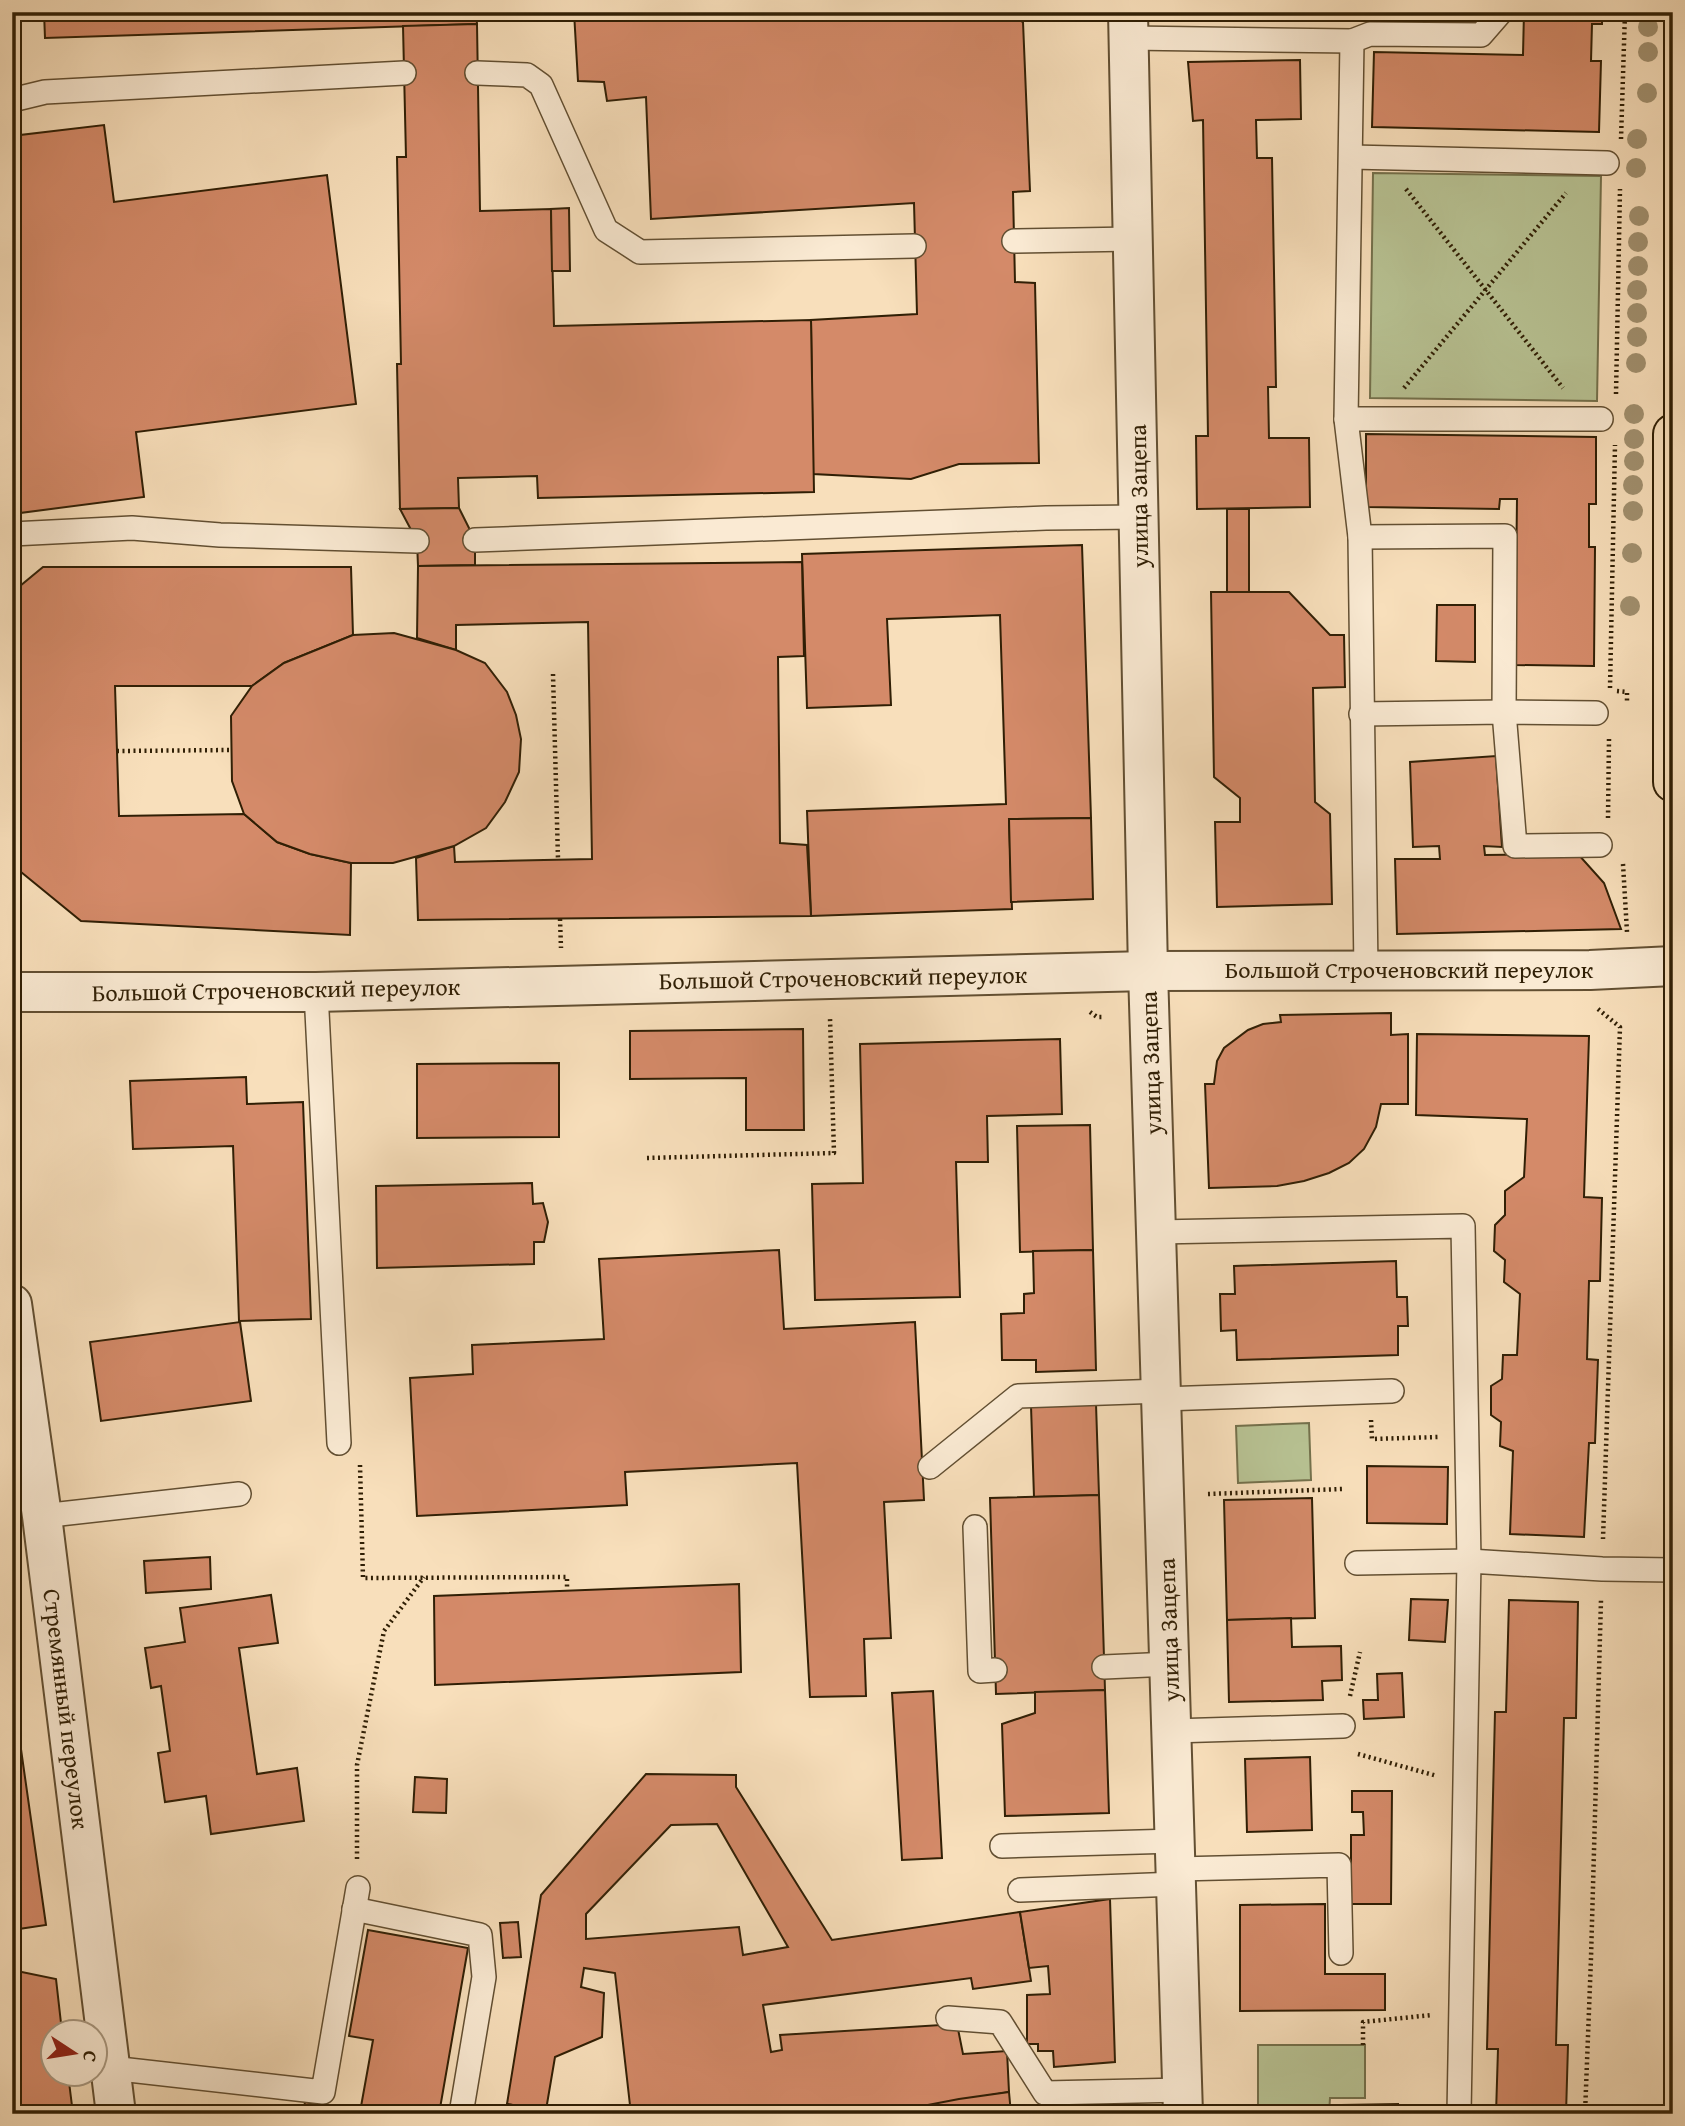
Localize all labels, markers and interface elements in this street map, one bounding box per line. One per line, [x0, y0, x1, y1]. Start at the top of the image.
street label: улица Зацепа [1120, 423, 1157, 569]
street label: Большой Строченовский переулок [1225, 952, 1594, 987]
street label: Большой Строченовский переулок [658, 957, 1028, 998]
street label: Большой Строченовский переулок [91, 969, 461, 1010]
street label: улица Зацепа [1130, 990, 1171, 1136]
street label: улица Зацепа [1148, 1557, 1189, 1703]
street label: Стремянный переулок [34, 1587, 99, 1831]
north arrow [38, 2018, 108, 2088]
text: С [76, 2048, 105, 2065]

